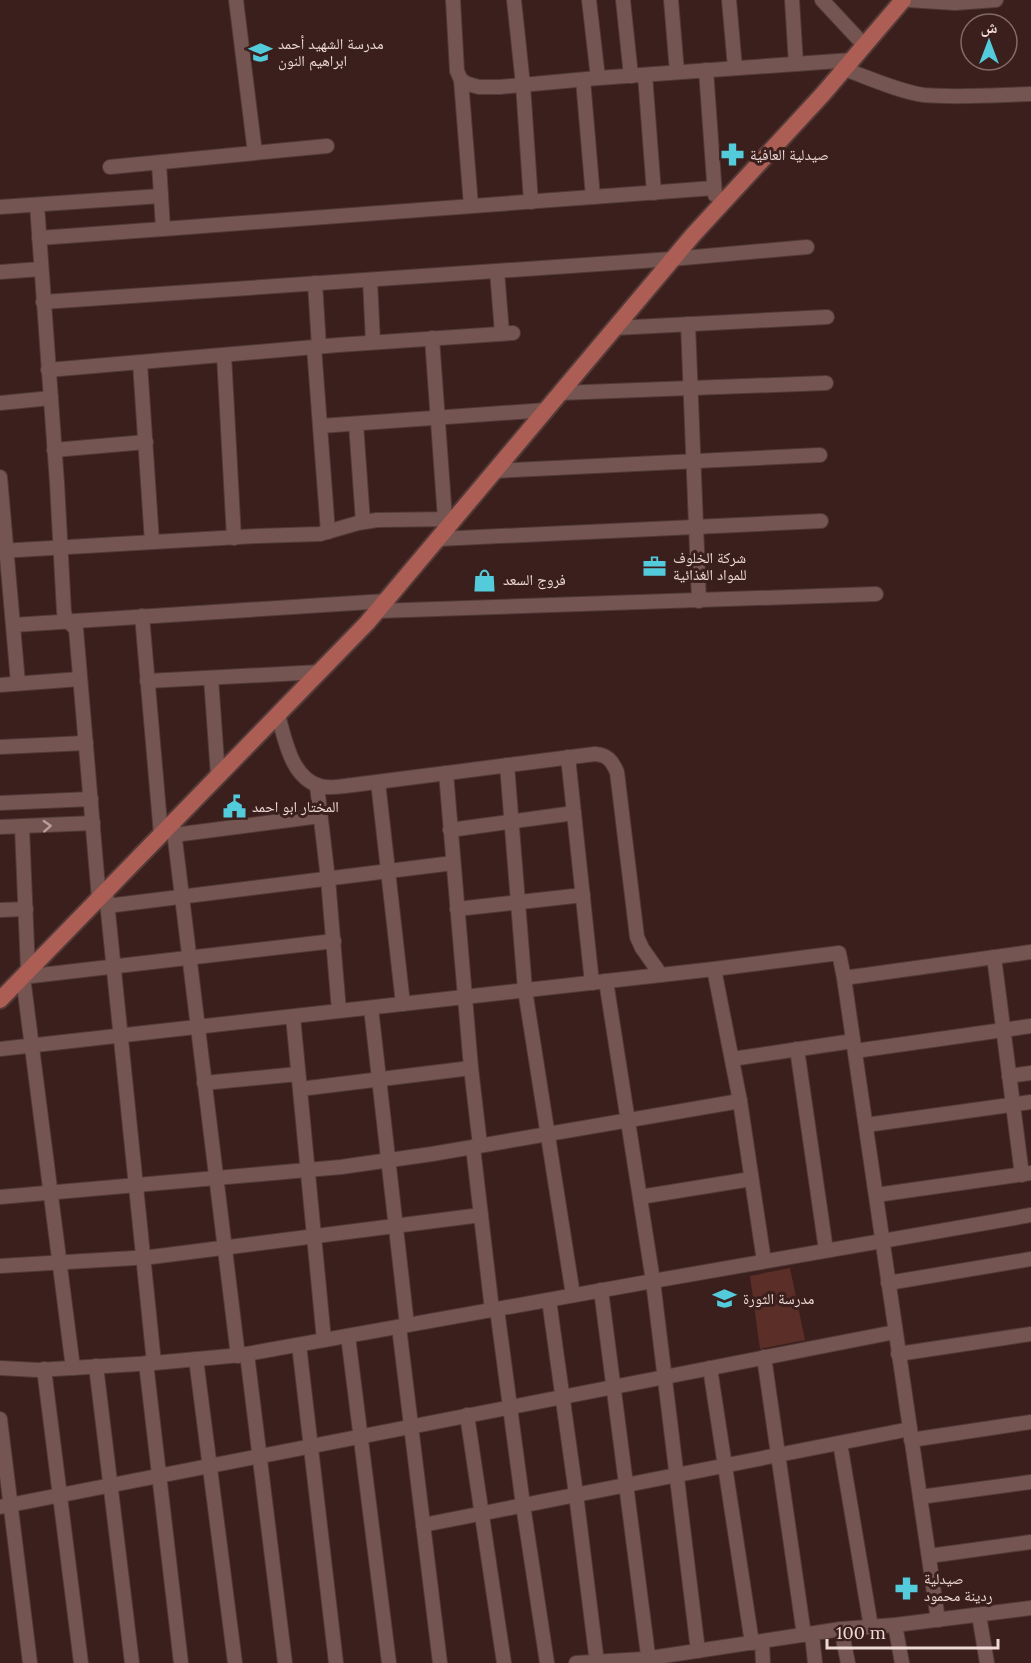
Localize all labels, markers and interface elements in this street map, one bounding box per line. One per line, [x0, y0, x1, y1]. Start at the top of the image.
north arrow [959, 12, 1019, 72]
text: ش [981, 17, 998, 37]
place label: مدرسة الشهيد أحمد ابراهيم النون [278, 34, 384, 71]
school or university icon: مدرسة الشهيد أحمد ابراهيم النون [247, 40, 273, 66]
pharmacy icon: صيدلية العافية [719, 142, 745, 168]
place label: صيدلية العافية [750, 145, 829, 164]
place label: شركة الخلوف للمواد الغذائية [673, 548, 747, 584]
office icon: شركة الخلوف للمواد الغذائية [642, 554, 668, 580]
shop icon: فروج السعد [472, 567, 498, 593]
place label: فروج السعد [503, 570, 566, 590]
public building icon: المختار ابو احمد [221, 794, 247, 820]
place label: المختار ابو احمد [252, 797, 339, 816]
one-way arrow [42, 819, 51, 832]
school or university icon: مدرسة الثورة [712, 1286, 738, 1312]
place label: مدرسة الثورة [743, 1289, 815, 1308]
place label: صيدلية ردينة محمود [924, 1569, 993, 1605]
pharmacy icon: صيدلية ردينة محمود [893, 1575, 919, 1601]
scale bar [827, 1612, 998, 1650]
text: 100 m [836, 1621, 886, 1644]

